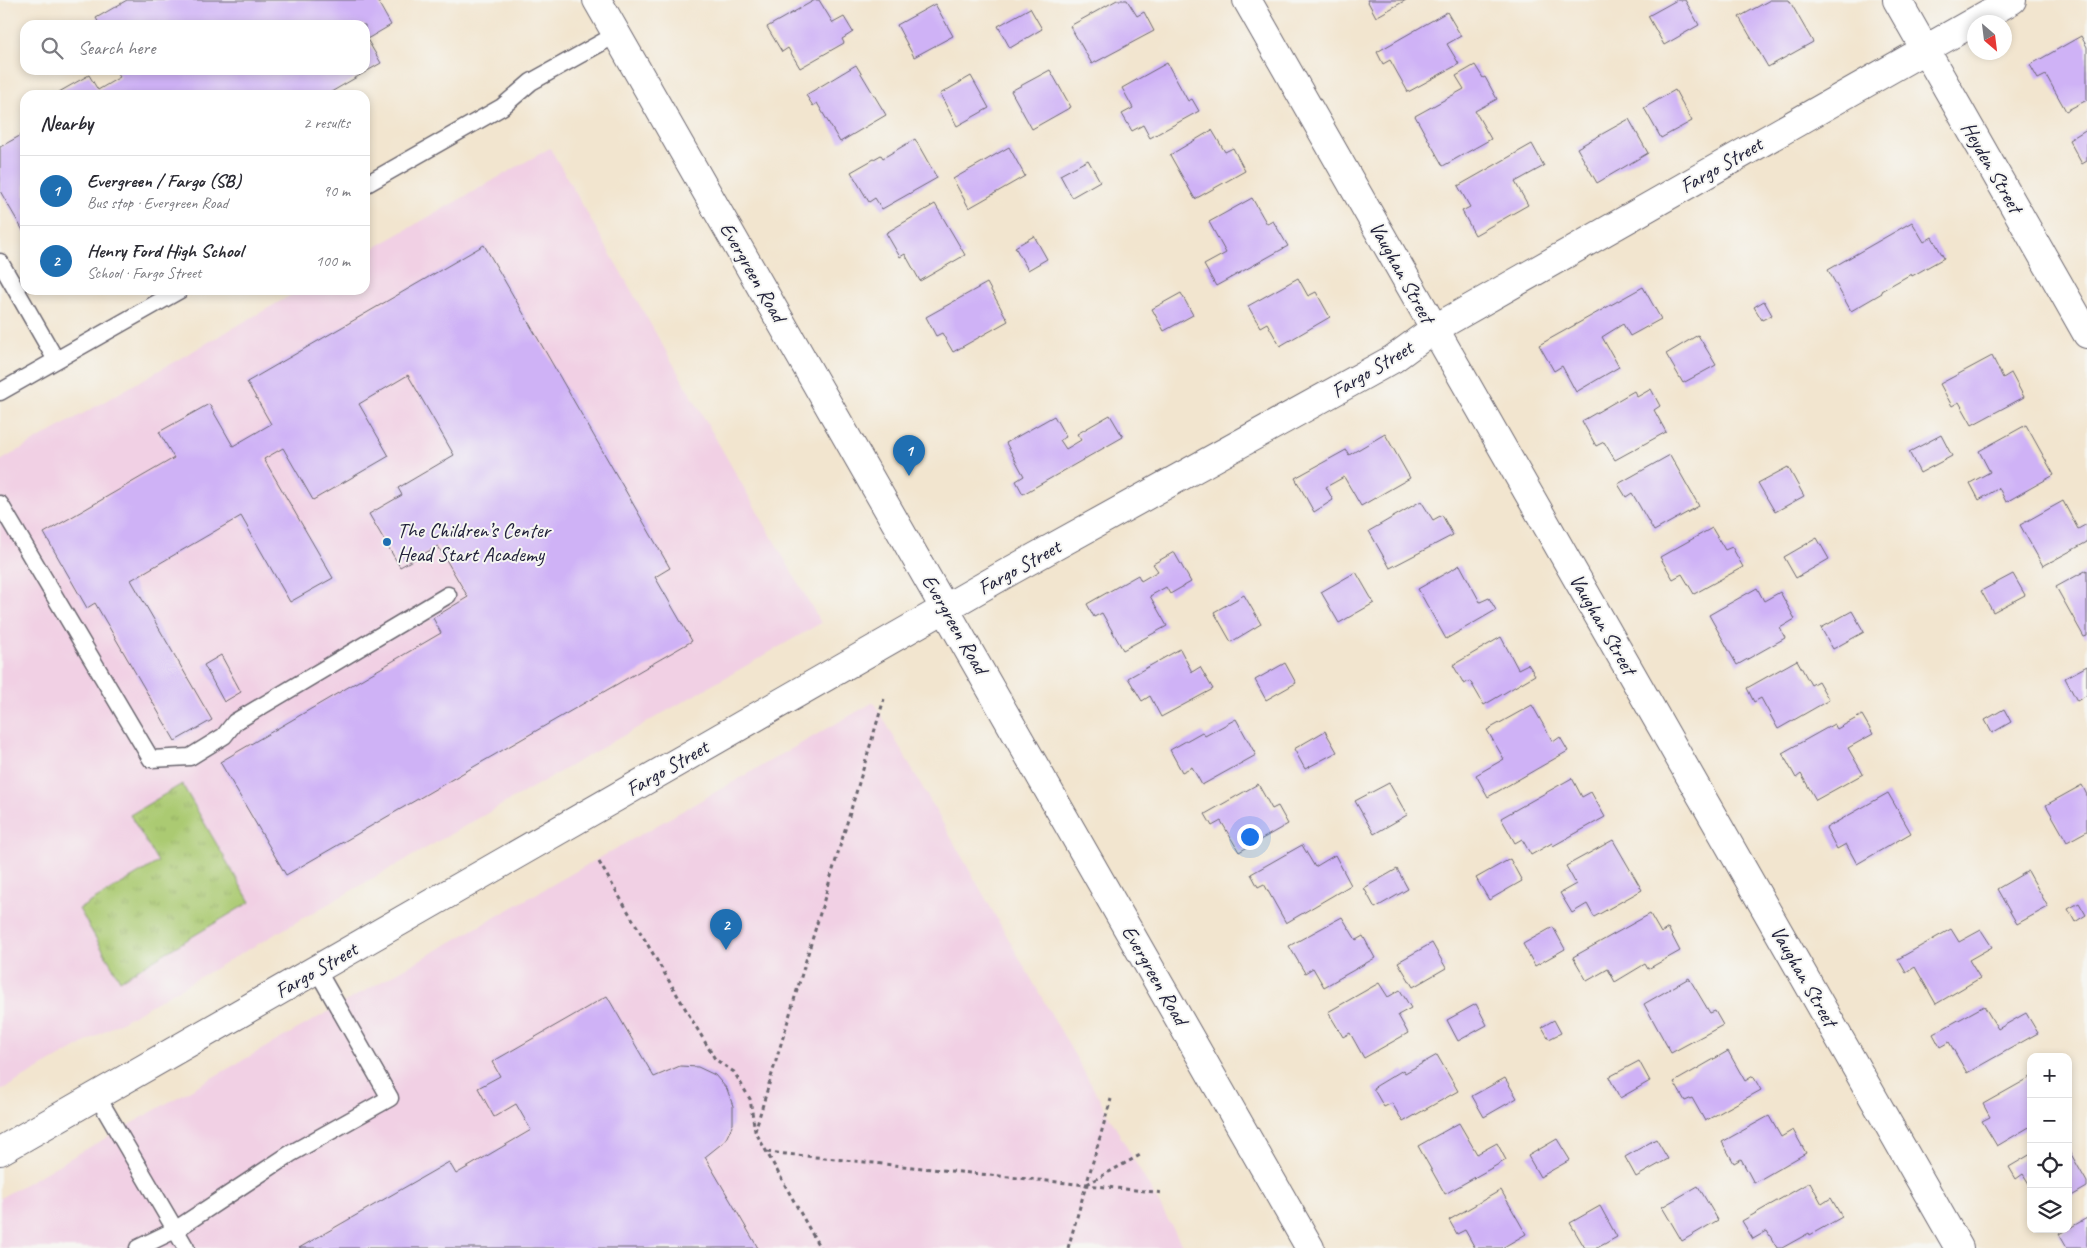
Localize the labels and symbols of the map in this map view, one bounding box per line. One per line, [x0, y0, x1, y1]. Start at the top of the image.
north arrow [1967, 15, 2012, 60]
street label: Heyden Street [1955, 117, 2030, 220]
street label: Fargo Street [1675, 130, 1769, 199]
street label: Vaughan Street [1363, 217, 1442, 330]
street label: Evergreen Road [714, 218, 793, 329]
street label: Fargo Street [1326, 333, 1419, 404]
pin: 1 [893, 435, 925, 476]
place label: The Children’s Center Head Start Academy [397, 517, 553, 567]
street label: Fargo Street [973, 533, 1067, 600]
marker: The Children’s Center Head Start Academy [381, 536, 393, 548]
street label: Vaughan Street [1564, 569, 1644, 682]
street label: Evergreen Road [916, 570, 995, 681]
street label: Fargo Street [621, 733, 715, 802]
your location [1237, 824, 1263, 850]
pin: 2 [710, 909, 742, 950]
street label: Evergreen Road [1116, 921, 1195, 1032]
street label: Vaughan Street [1765, 921, 1845, 1034]
street label: Fargo Street [270, 935, 364, 1004]

